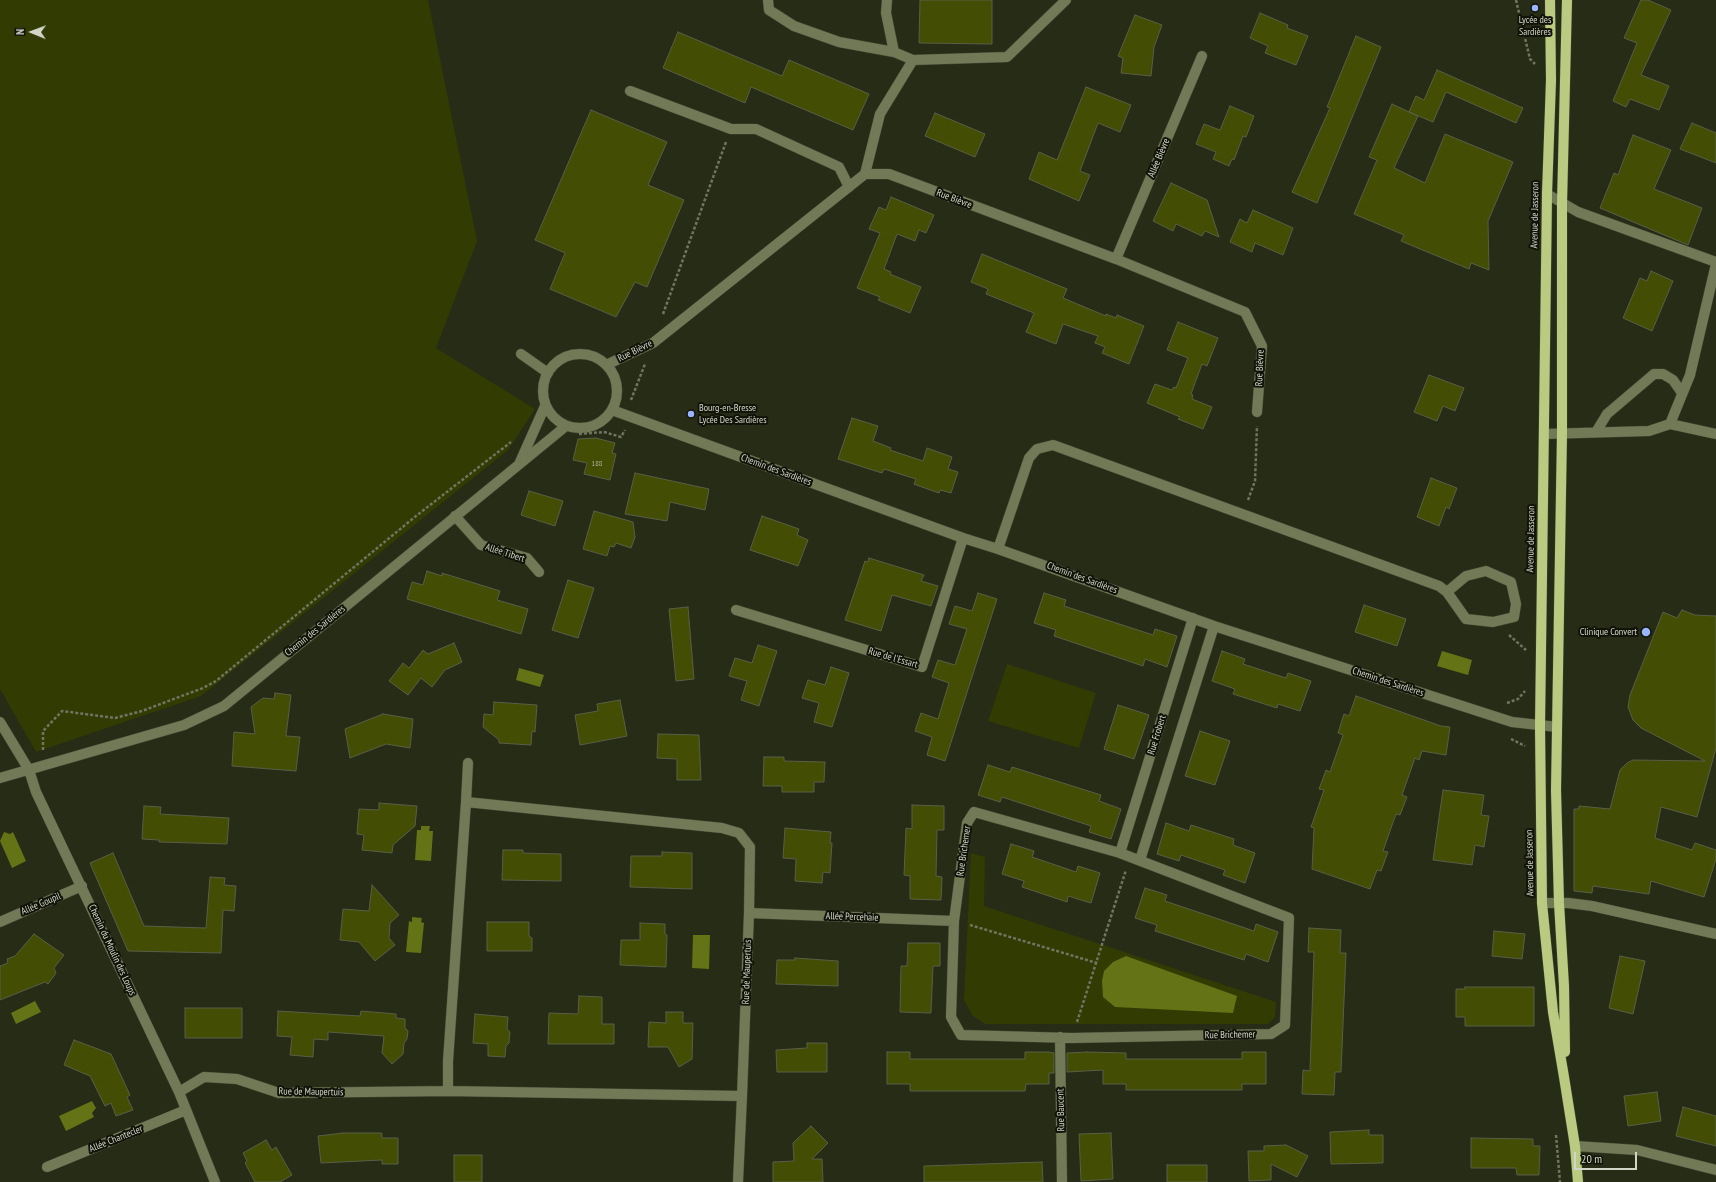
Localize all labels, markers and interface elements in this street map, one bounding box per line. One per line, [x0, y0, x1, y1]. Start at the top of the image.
marker: Lycée des Sardières [1530, 3, 1540, 13]
north arrow [12, 12, 52, 52]
place label: Lycée des Sardières [1519, 14, 1551, 38]
text: N [13, 29, 27, 35]
street label: Allée Bièvre [1145, 137, 1173, 179]
street label: Avenue de Jasseron [1528, 182, 1542, 248]
street label: Rue Bièvre [935, 187, 973, 211]
street label: Rue Bièvre [616, 338, 654, 364]
street label: Rue Bièvre [1253, 349, 1267, 387]
place label: Bourg-en-Bresse Lycée Des Sardières [699, 402, 767, 426]
marker: Bourg-en-Bresse Lycée Des Sardières [686, 409, 696, 419]
street label: Chemin des Sardières [739, 452, 813, 488]
house number: 188 [592, 459, 602, 469]
street label: Avenue de Jasseron [1524, 506, 1538, 572]
street label: Allée Tibert [484, 541, 526, 565]
street label: Chemin des Sardières [1045, 560, 1119, 596]
street label: Chemin des Sardières [282, 603, 348, 659]
place label: Clinique Convert [1580, 626, 1637, 638]
marker: Clinique Convert [1640, 626, 1652, 638]
street label: Rue de l'Essart [867, 645, 919, 671]
street label: Chemin des Sardières [1351, 665, 1425, 699]
street label: Rue Frobert [1145, 714, 1169, 756]
street label: Rue Brichemer [955, 825, 973, 877]
street label: Avenue de Jasseron [1523, 830, 1537, 896]
street label: Allée Goupil [19, 890, 63, 918]
street label: Chemin du Moulin des Loups [86, 903, 138, 997]
street label: Allée Percehaie [825, 910, 879, 924]
street label: Rue de Maupertuis [740, 939, 754, 1005]
street label: Rue Brichemer [1205, 1029, 1255, 1041]
street label: Rue de Maupertuis [279, 1085, 343, 1099]
street label: Rue Baucent [1055, 1088, 1067, 1132]
street label: Allée Chantecler [88, 1123, 144, 1155]
scale bar [1576, 1144, 1639, 1170]
text: 20 m [1581, 1151, 1602, 1166]

